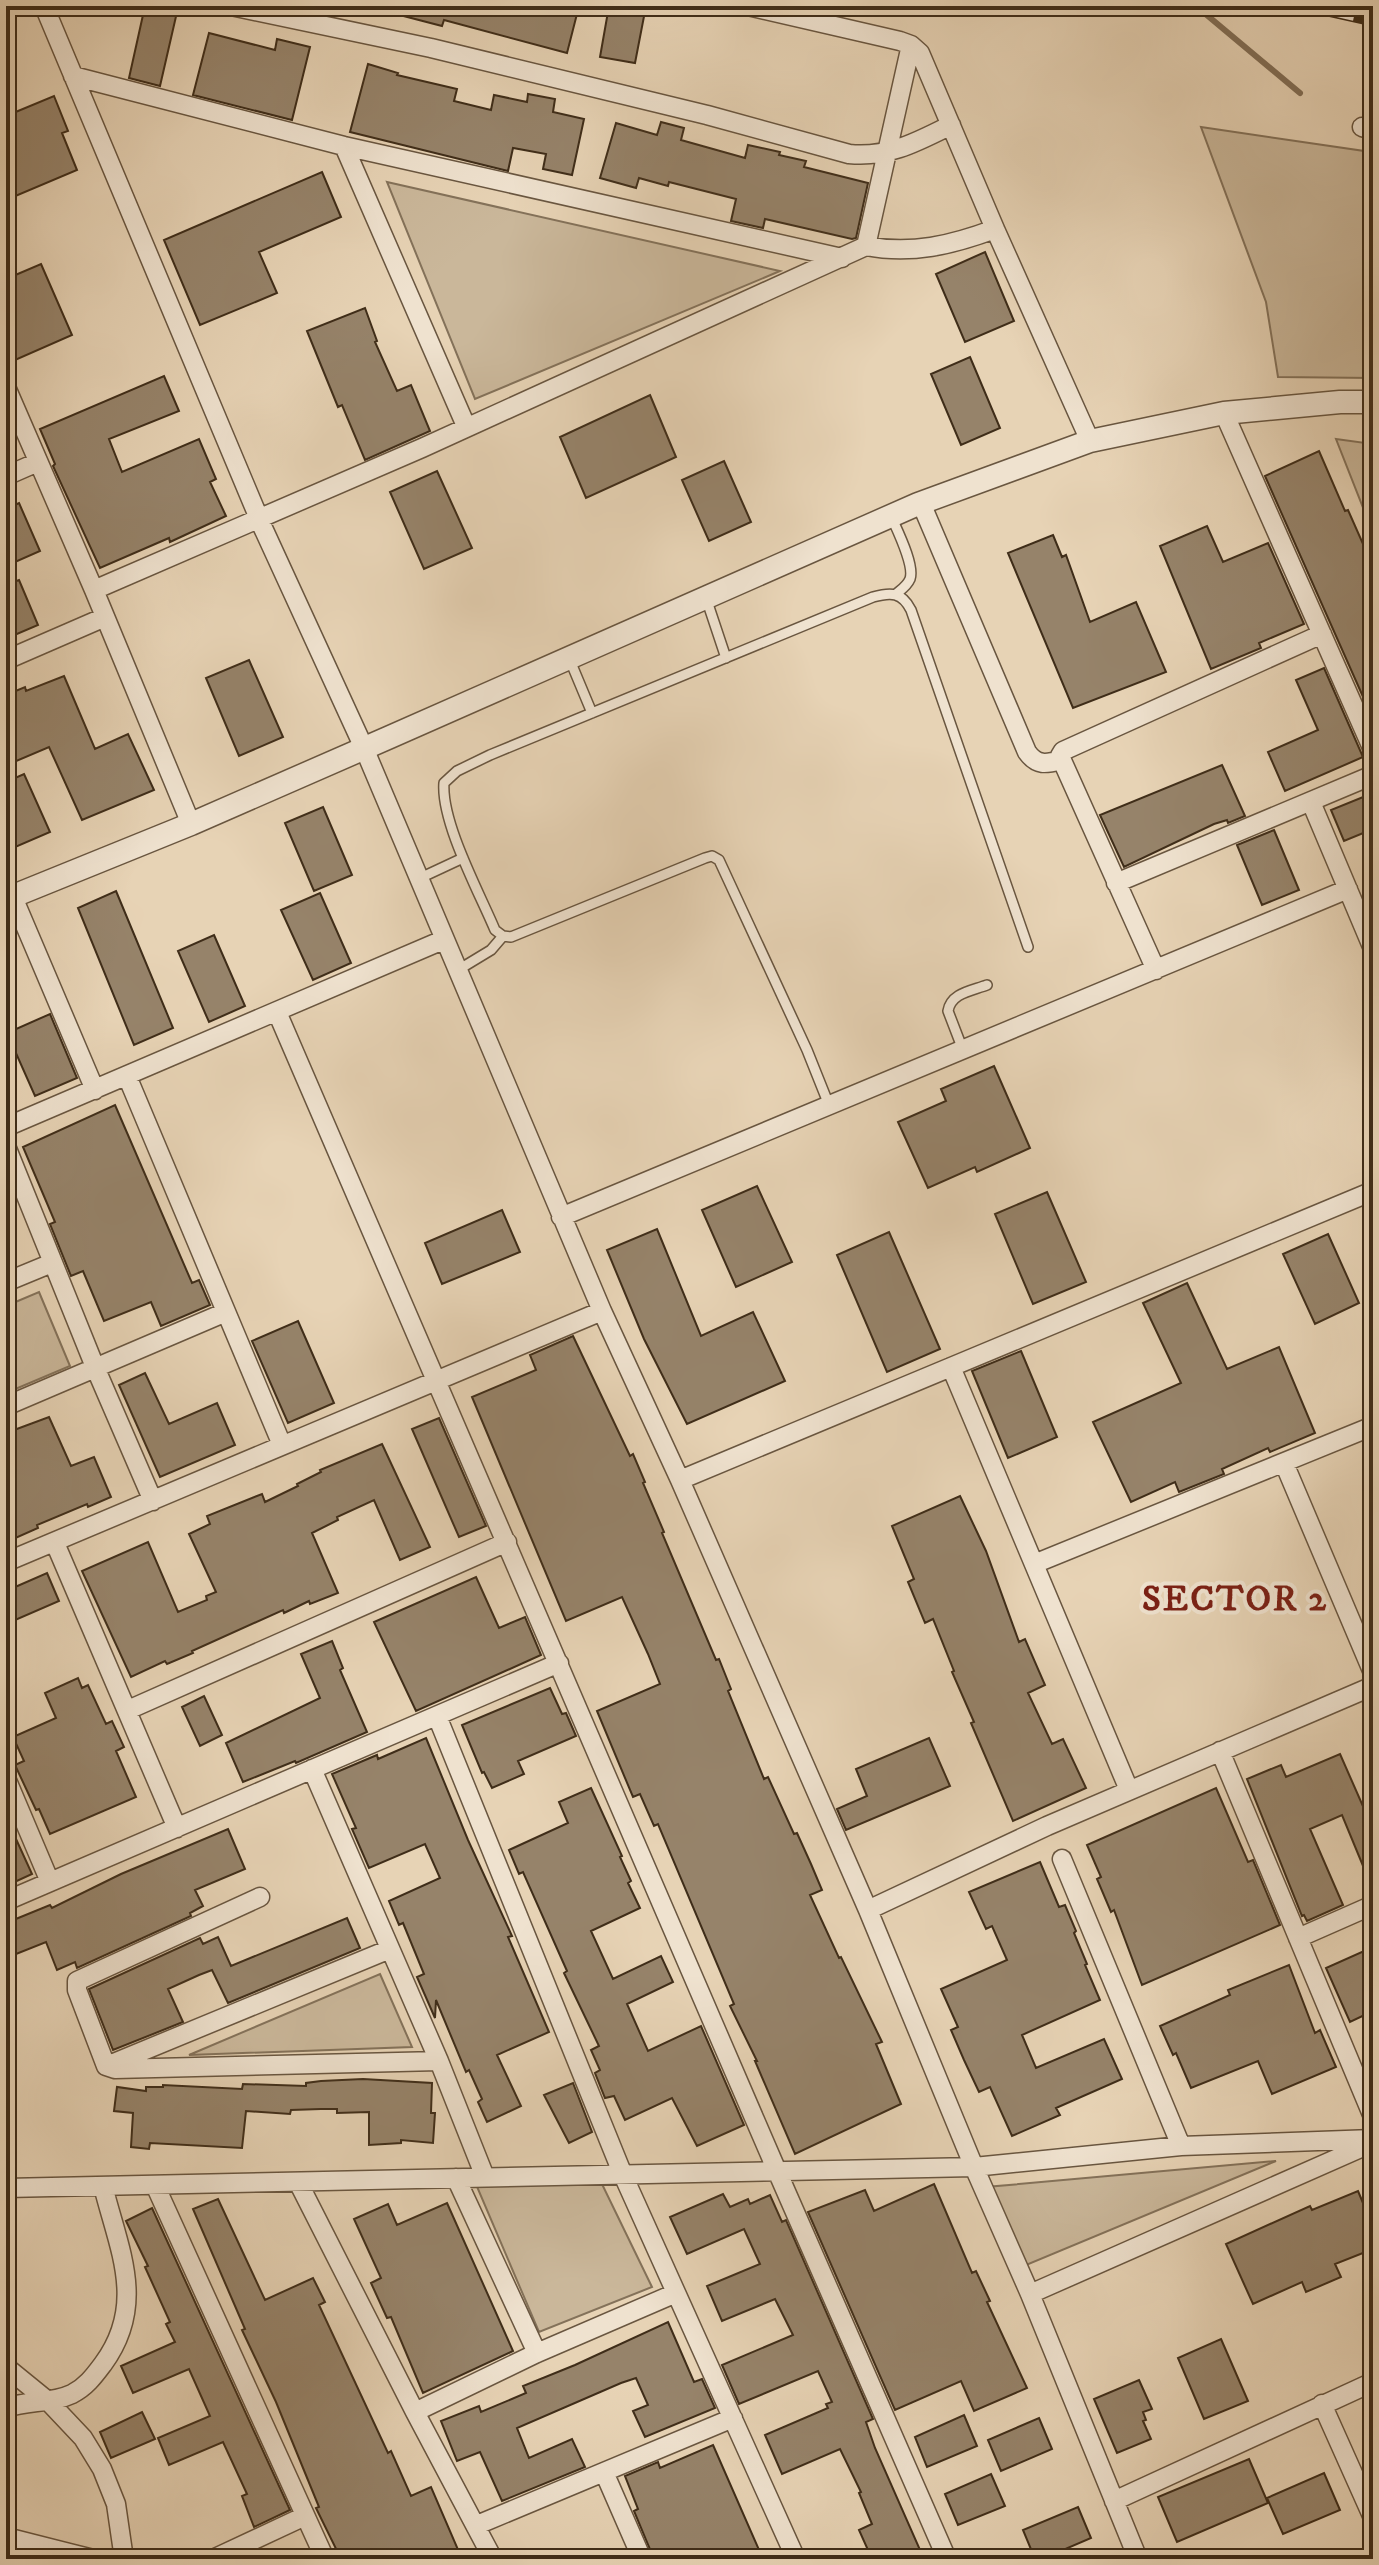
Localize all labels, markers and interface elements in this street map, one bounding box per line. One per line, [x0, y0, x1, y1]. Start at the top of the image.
district label: SECTOR 2 [1142, 1577, 1328, 1622]

